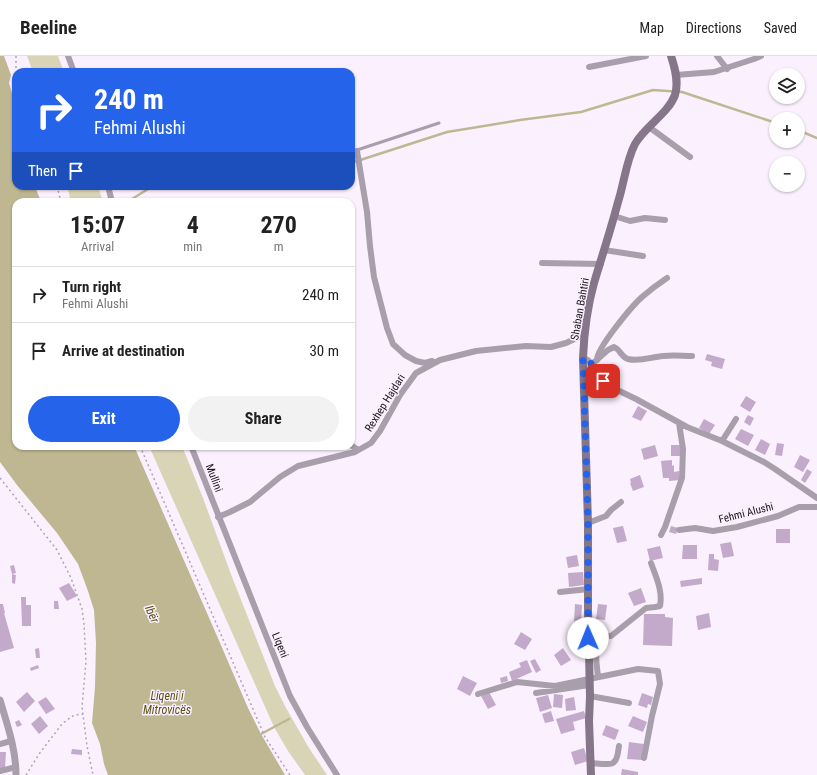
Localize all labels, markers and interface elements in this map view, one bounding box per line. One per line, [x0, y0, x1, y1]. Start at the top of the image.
text: Beeline [20, 16, 77, 39]
text: Map [640, 20, 664, 36]
text: Directions [686, 20, 742, 36]
text: Saved [764, 20, 797, 36]
map controls [769, 68, 805, 192]
button: layers [769, 68, 805, 104]
text: 240 m [94, 83, 164, 116]
icon: right [28, 84, 80, 136]
button: + [769, 112, 805, 148]
text: Fehmi Alushi [94, 117, 186, 138]
button: − [769, 156, 805, 192]
icon: arrive [65, 160, 87, 182]
text: Then [28, 162, 57, 180]
text: 15:07 [70, 211, 125, 239]
text: 4 [187, 211, 199, 239]
text: 270 [260, 211, 297, 239]
text: Arrival [81, 239, 114, 254]
text: min [183, 239, 202, 254]
text: m [274, 239, 284, 254]
street label: Shaban Bahtiri [568, 277, 592, 341]
text: Turn right [62, 278, 121, 296]
icon: right [28, 284, 50, 306]
text: 240 m [302, 286, 339, 304]
text: Fehmi Alushi [62, 296, 128, 311]
icon: arrive [28, 340, 50, 362]
text: Arrive at destination [62, 342, 185, 360]
text: 30 m [309, 342, 339, 360]
pin [586, 364, 620, 398]
icon: arrive [592, 370, 614, 392]
street label: Rexhep Hajdari [362, 372, 408, 434]
button: Exit [28, 396, 180, 442]
button: Share [188, 396, 339, 442]
street label: Mullini [203, 462, 225, 494]
street label: Fehmi Alushi [717, 500, 775, 526]
water label: Ibër [142, 603, 162, 625]
position arrow [567, 617, 609, 659]
street label: Liqeni [269, 630, 291, 660]
water label: Liqeni i Mitrovicës [143, 689, 191, 717]

